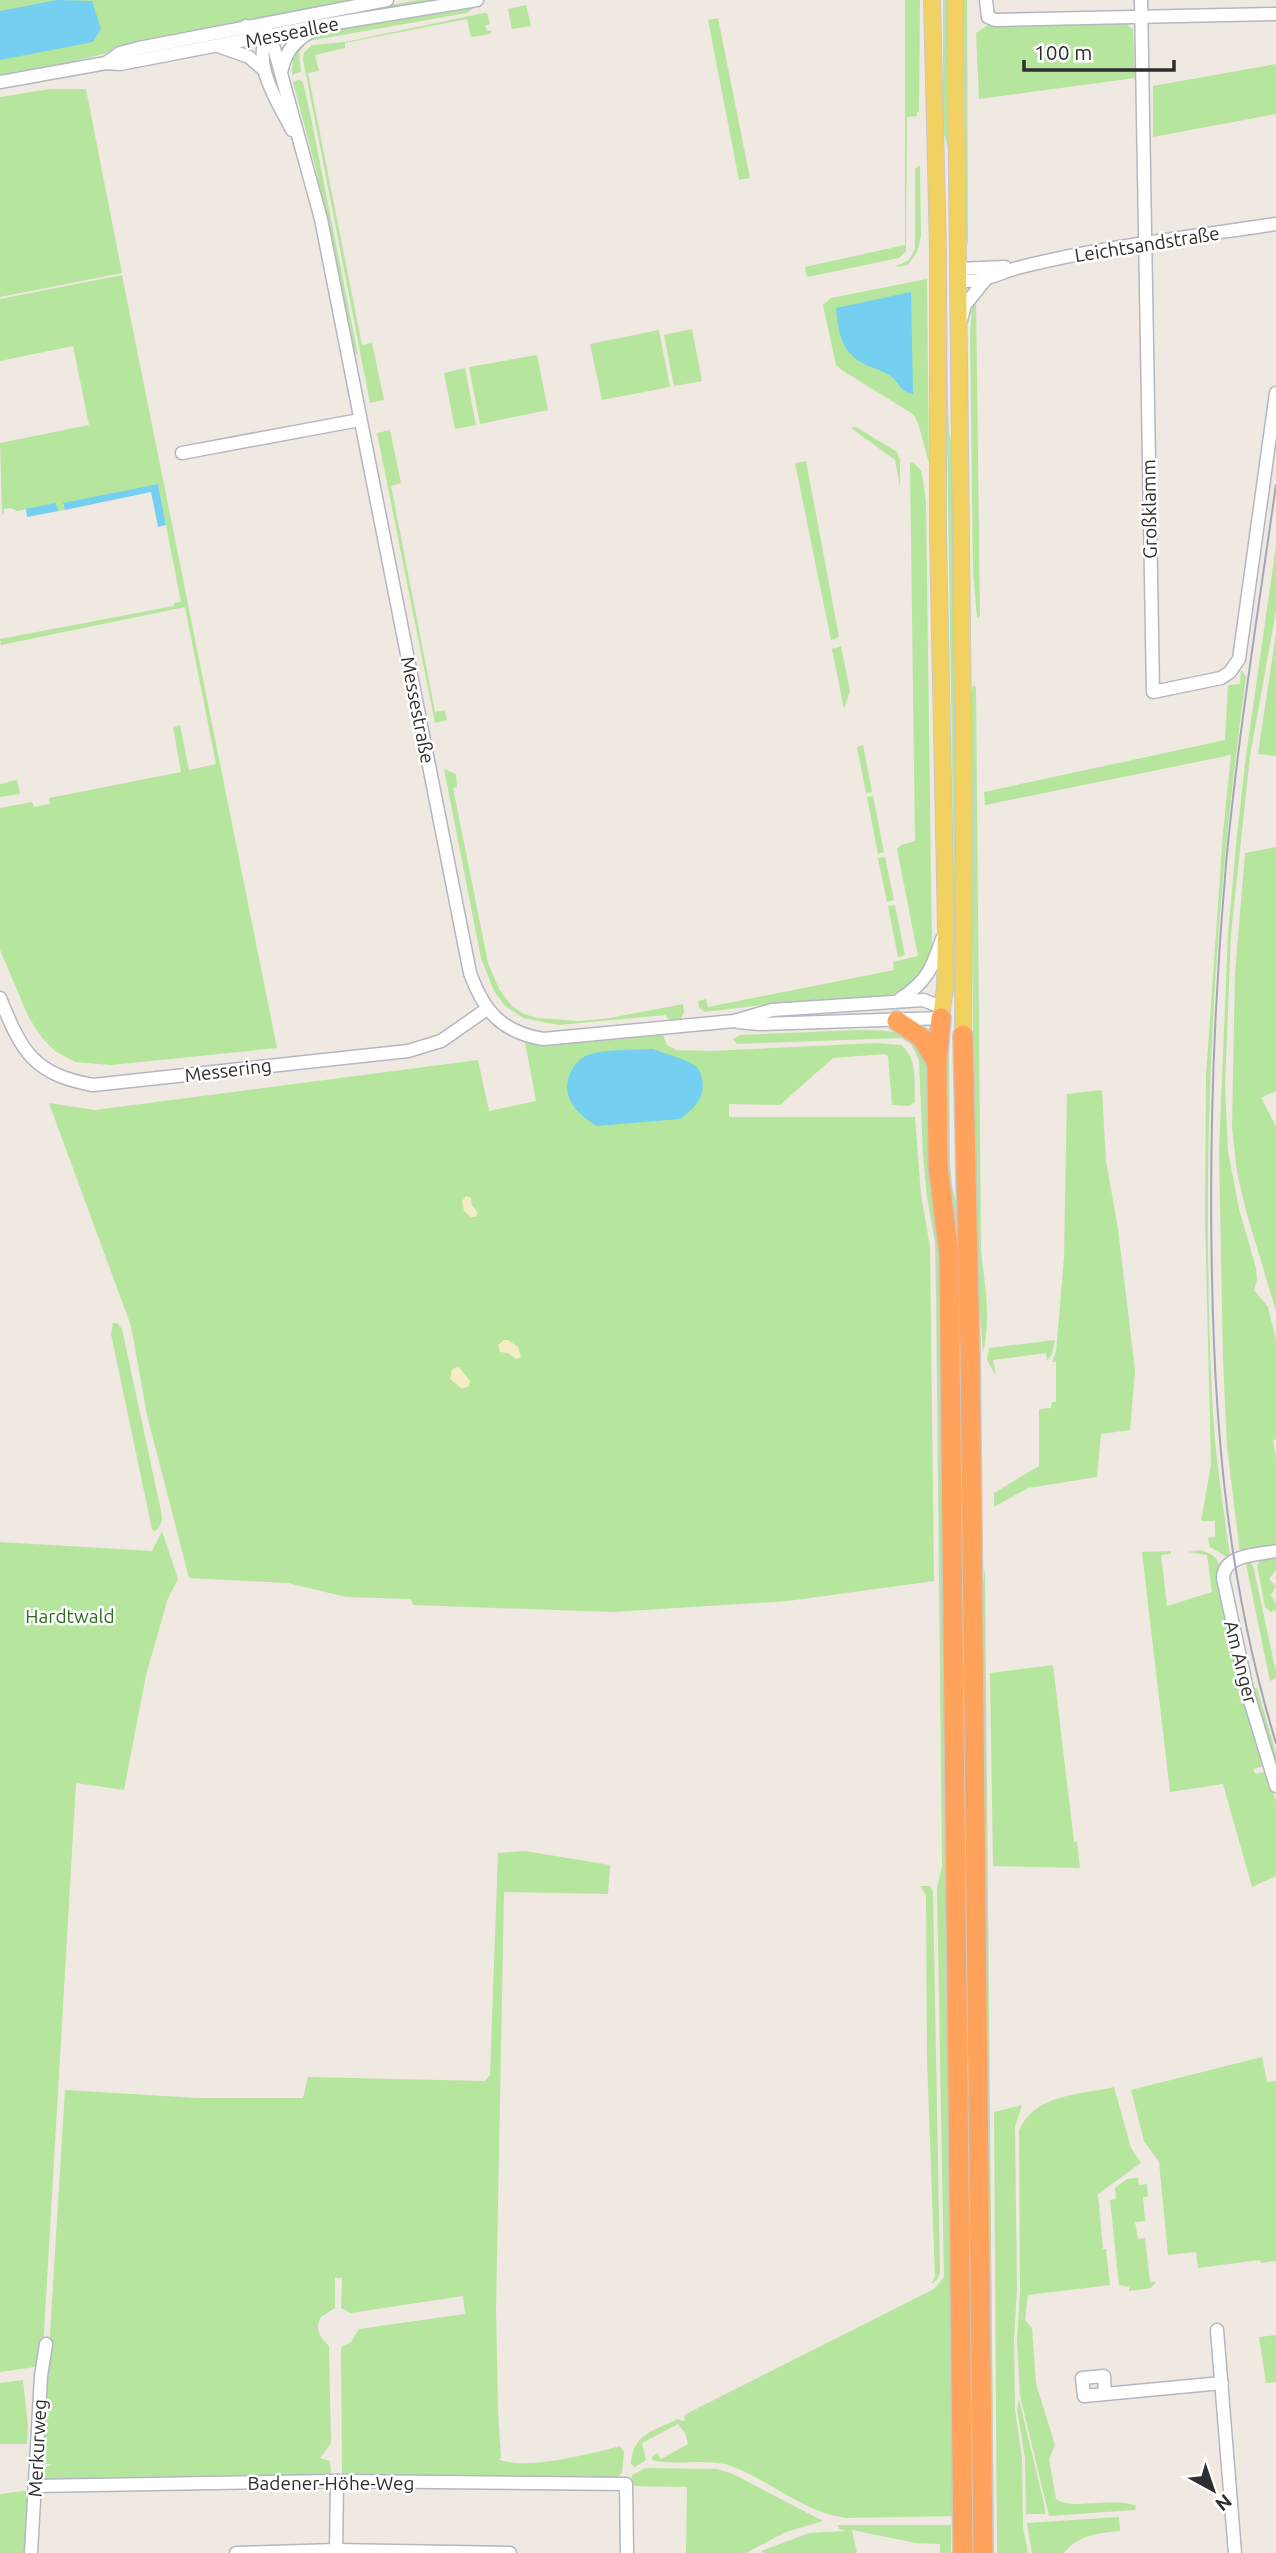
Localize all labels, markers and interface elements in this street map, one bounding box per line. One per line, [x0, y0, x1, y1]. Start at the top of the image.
street label: Messeallee [243, 12, 341, 52]
scale bar [1024, 28, 1174, 72]
text: 100 m [1034, 40, 1092, 64]
street label: Leichtsandstraße [1073, 222, 1221, 266]
street label: Großklamm [1137, 459, 1161, 559]
street label: Messestraße [397, 655, 439, 765]
street label: Messering [183, 1054, 273, 1086]
park label: Hardtwald [25, 1605, 115, 1627]
street label: Am Anger [1220, 1618, 1262, 1706]
street label: Merkurweg [23, 2398, 51, 2498]
north arrow [1178, 2455, 1248, 2525]
street label: Badener-Höhe-Weg [248, 2472, 415, 2494]
text: N [1211, 2490, 1236, 2516]

